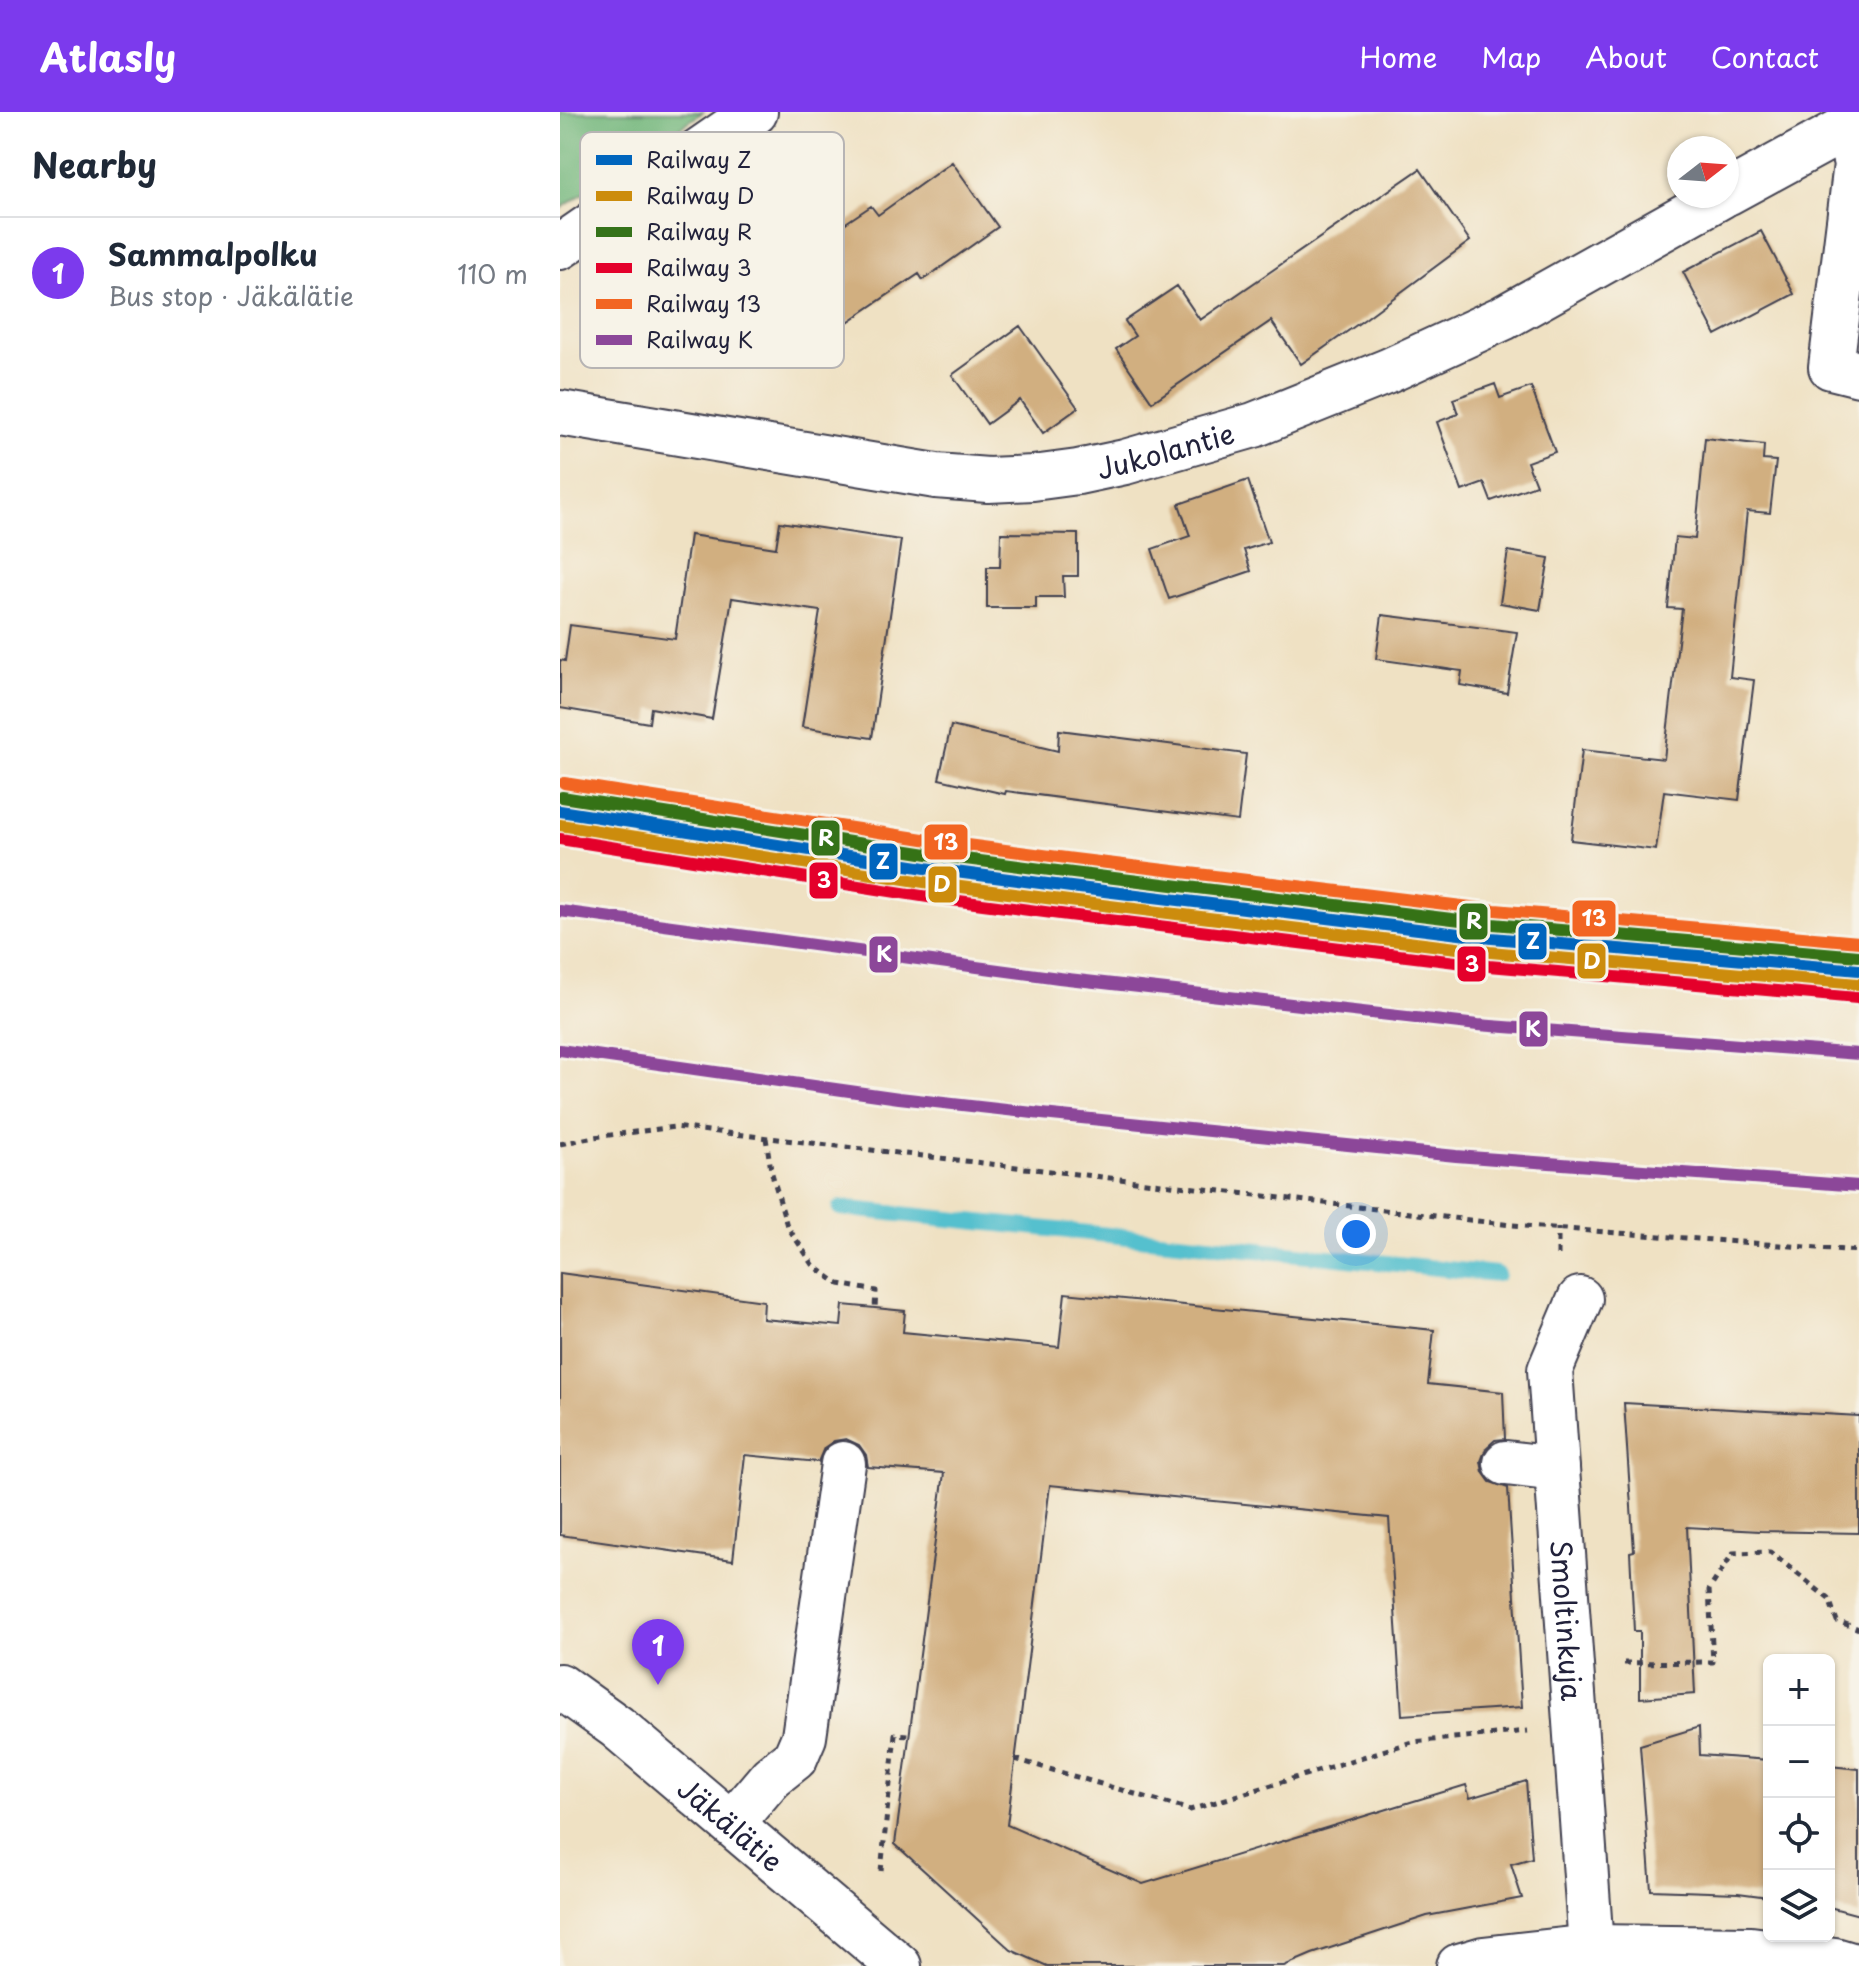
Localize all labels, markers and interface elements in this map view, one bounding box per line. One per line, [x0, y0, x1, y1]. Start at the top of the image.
text: Atlasly [40, 28, 176, 85]
text: Home [1359, 35, 1437, 78]
text: Map [1481, 35, 1541, 78]
text: About [1585, 35, 1667, 78]
text: Contact [1711, 35, 1819, 78]
legend [580, 132, 844, 368]
north arrow [1667, 136, 1739, 208]
text: Nearby [32, 138, 157, 190]
text: Railway Z [646, 142, 751, 175]
text: Railway D [646, 178, 754, 211]
text: Railway R [646, 214, 752, 247]
text: Sammalpolku [108, 231, 318, 276]
text: Railway 3 [646, 250, 752, 283]
text: 1 [52, 254, 64, 293]
text: 110 m [457, 254, 528, 293]
text: Bus stop · Jäkälätie [108, 276, 354, 315]
text: Railway 13 [646, 286, 761, 319]
text: Railway K [646, 322, 753, 355]
street label: Jukolantie [1093, 410, 1239, 489]
line badge: R [810, 819, 841, 857]
text: R [818, 820, 834, 853]
line badge: 13 [923, 823, 969, 861]
text: 13 [934, 824, 958, 857]
line badge: Z [868, 842, 899, 881]
text: Z [876, 843, 890, 876]
line badge: 3 [808, 861, 839, 900]
text: 3 [817, 862, 831, 895]
line badge: D [927, 865, 958, 904]
text: D [933, 866, 951, 899]
line badge: 13 [1571, 899, 1617, 938]
text: 13 [1582, 900, 1606, 933]
line badge: R [1458, 902, 1489, 941]
text: R [1466, 903, 1482, 936]
line badge: Z [1517, 922, 1548, 961]
text: Z [1526, 923, 1540, 956]
line badge: K [868, 935, 899, 974]
text: K [876, 936, 892, 969]
line badge: D [1576, 942, 1607, 980]
text: D [1583, 943, 1601, 976]
line badge: 3 [1456, 945, 1487, 983]
text: 3 [1465, 946, 1479, 979]
line badge: K [1518, 1010, 1549, 1048]
text: K [1525, 1011, 1541, 1044]
your location [1336, 1214, 1376, 1254]
street label: Smoltinkuja [1541, 1538, 1595, 1703]
pin: 1 [632, 1619, 684, 1685]
map controls [1763, 1654, 1835, 1942]
button: + [1763, 1654, 1835, 1726]
button: − [1763, 1726, 1835, 1798]
street label: Jäkälätie [669, 1767, 793, 1881]
button: locate [1763, 1798, 1835, 1870]
button: layers [1763, 1870, 1835, 1942]

